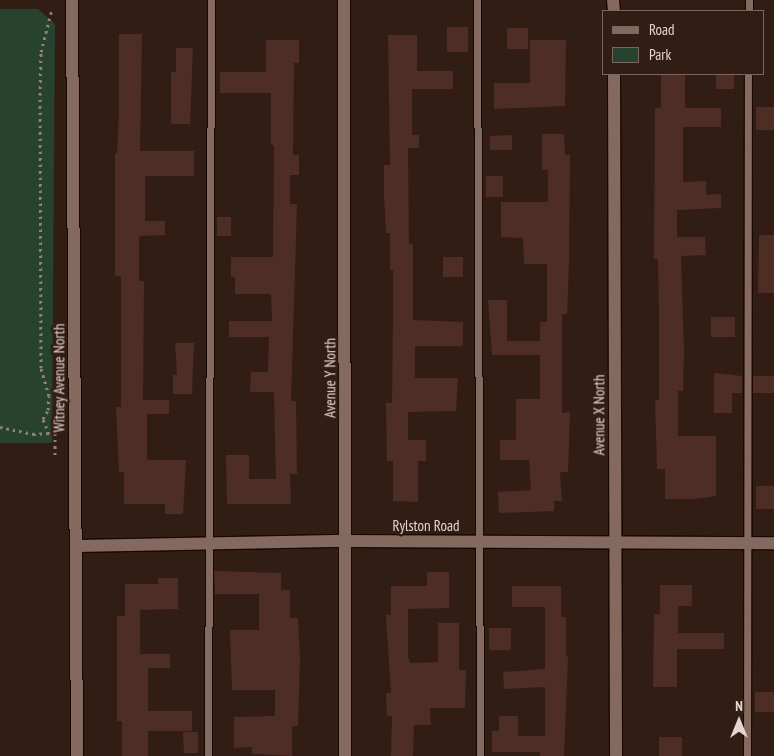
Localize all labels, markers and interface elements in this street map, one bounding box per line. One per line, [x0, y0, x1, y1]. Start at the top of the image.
legend [602, 10, 764, 75]
text: Road [649, 20, 675, 39]
text: Park [649, 45, 671, 64]
street label: Witney Avenue North [50, 323, 68, 433]
street label: Avenue Y North [321, 338, 339, 418]
street label: Avenue X North [590, 374, 608, 456]
street label: Rylston Road [393, 517, 459, 535]
north arrow [714, 696, 764, 746]
text: N [735, 697, 743, 715]

